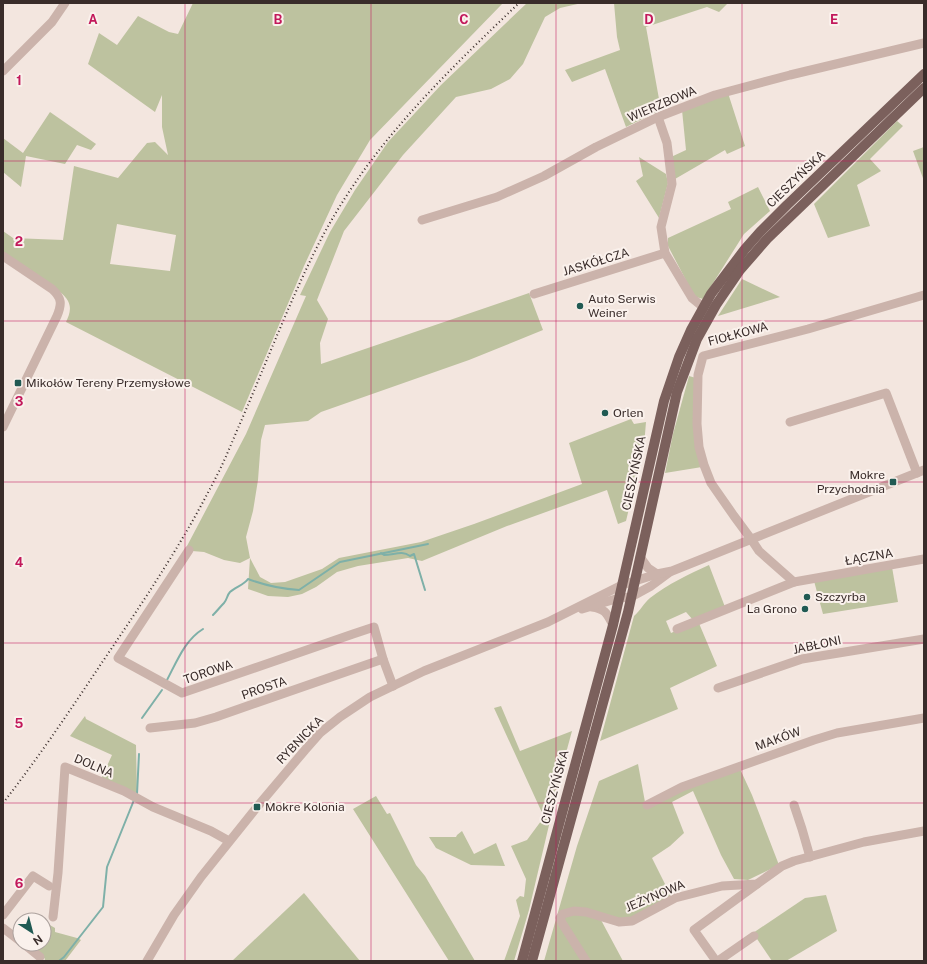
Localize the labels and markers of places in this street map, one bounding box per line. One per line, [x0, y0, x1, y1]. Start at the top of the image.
place label: Auto Serwis Weiner [588, 292, 656, 320]
marker: Auto Serwis Weiner [575, 301, 585, 311]
place label: Mikołów Tereny Przemysłowe [26, 376, 191, 390]
marker: Mikołów Tereny Przemysłowe [13, 378, 23, 388]
place label: Orlen [613, 406, 644, 420]
marker: Orlen [600, 408, 610, 418]
place label: Mokre Przychodnia [817, 468, 885, 496]
marker: Mokre Przychodnia [888, 477, 898, 487]
place label: Szczyrba [815, 590, 866, 604]
marker: Szczyrba [802, 592, 812, 602]
place label: La Grono [747, 602, 797, 616]
marker: La Grono [800, 604, 810, 614]
place label: Mokre Kolonia [265, 800, 345, 814]
marker: Mokre Kolonia [252, 802, 262, 812]

